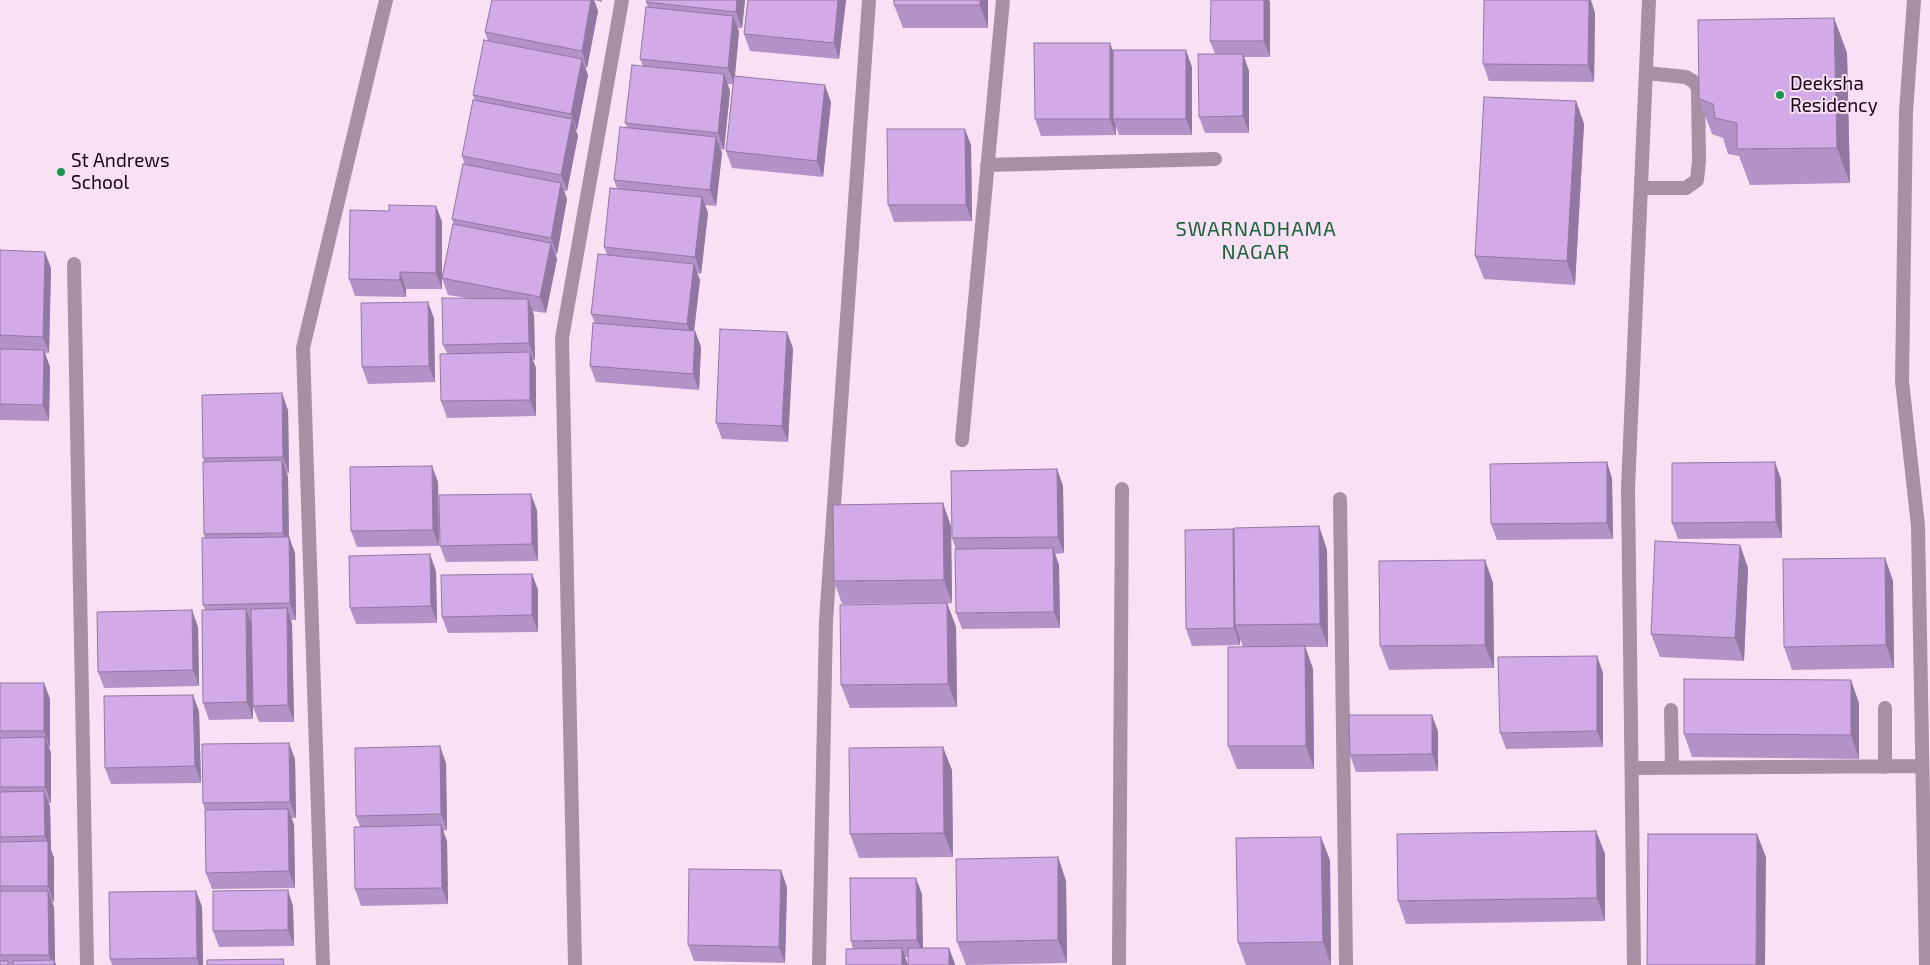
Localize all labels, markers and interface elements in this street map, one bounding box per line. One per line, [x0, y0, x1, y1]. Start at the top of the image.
place label: Deeksha Residency [1790, 73, 1878, 117]
marker: Deeksha Residency [1774, 89, 1786, 101]
place label: St Andrews School [71, 150, 170, 194]
marker: St Andrews School [55, 166, 67, 178]
district label: SWARNADHAMA NAGAR [1174, 217, 1338, 264]

